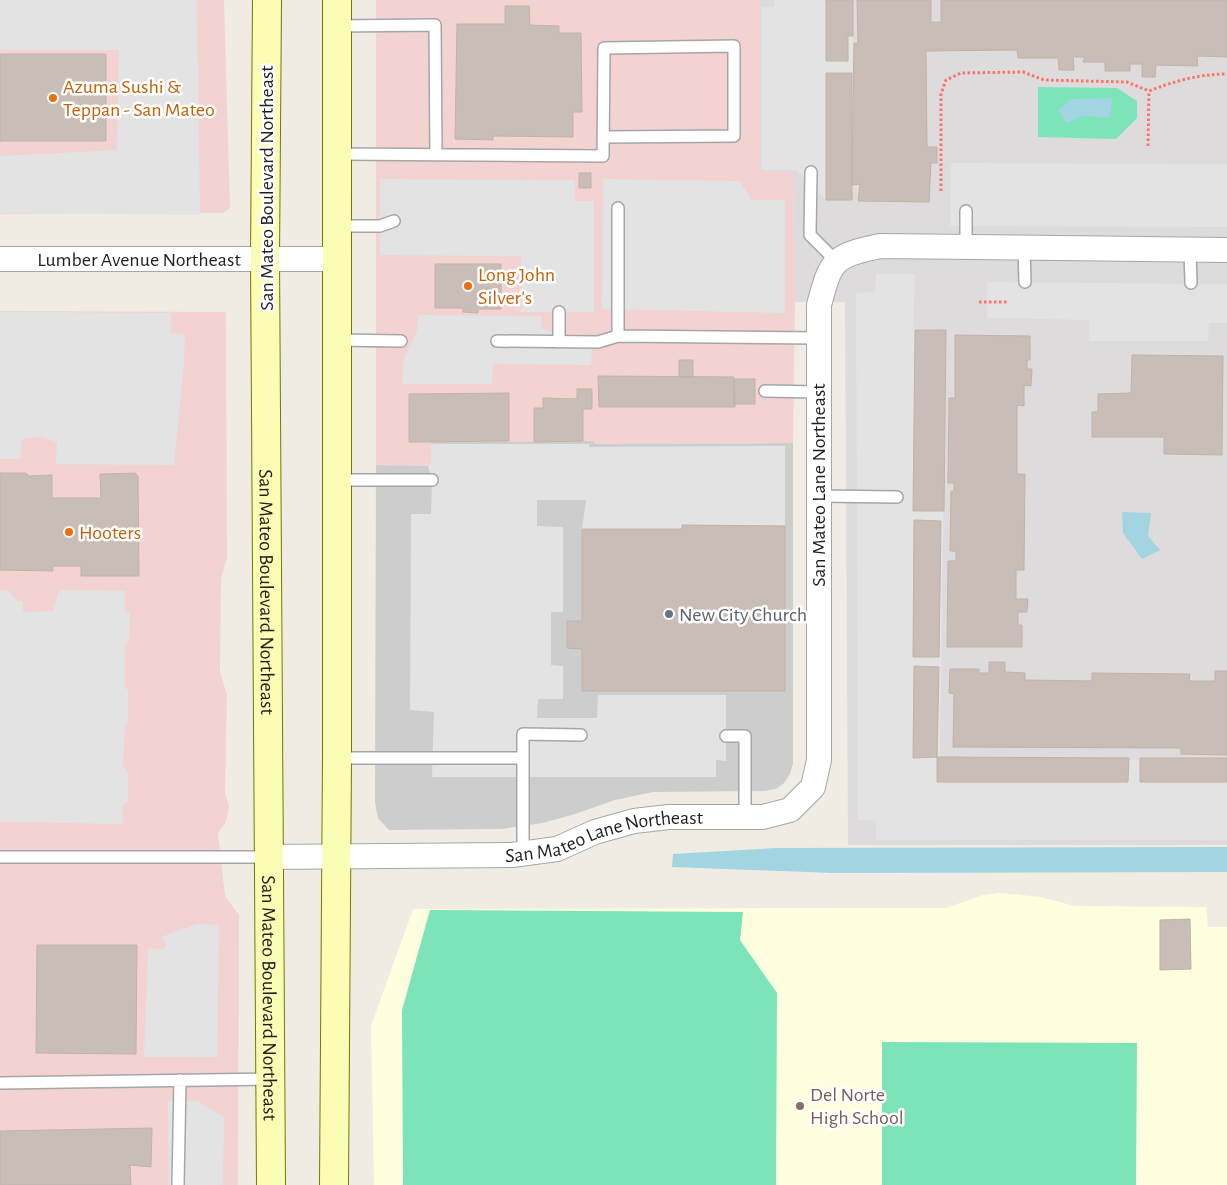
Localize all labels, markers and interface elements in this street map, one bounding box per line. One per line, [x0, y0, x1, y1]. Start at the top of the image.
street label: San Mateo Boulevard Northeast [257, 65, 277, 311]
place label: Azuma Sushi & Teppan - San Mateo [63, 77, 215, 120]
marker: Azuma Sushi & Teppan - San Mateo [47, 92, 59, 104]
street label: Lumber Avenue Northeast [37, 250, 241, 270]
place label: Long John Silver's [478, 265, 555, 308]
marker: Long John Silver's [462, 280, 474, 292]
street label: San Mateo Lane Northeast [809, 383, 829, 587]
street label: San Mateo Boulevard Northeast [255, 469, 277, 715]
place label: Hooters [79, 523, 141, 543]
marker: Hooters [63, 526, 75, 538]
place label: New City Church [679, 605, 807, 625]
marker: New City Church [663, 608, 675, 620]
street label: San Mateo Lane Northeast [505, 808, 704, 866]
street label: San Mateo Boulevard Northeast [258, 875, 280, 1121]
place label: Del Norte High School [810, 1085, 904, 1128]
marker: Del Norte High School [794, 1100, 806, 1112]

